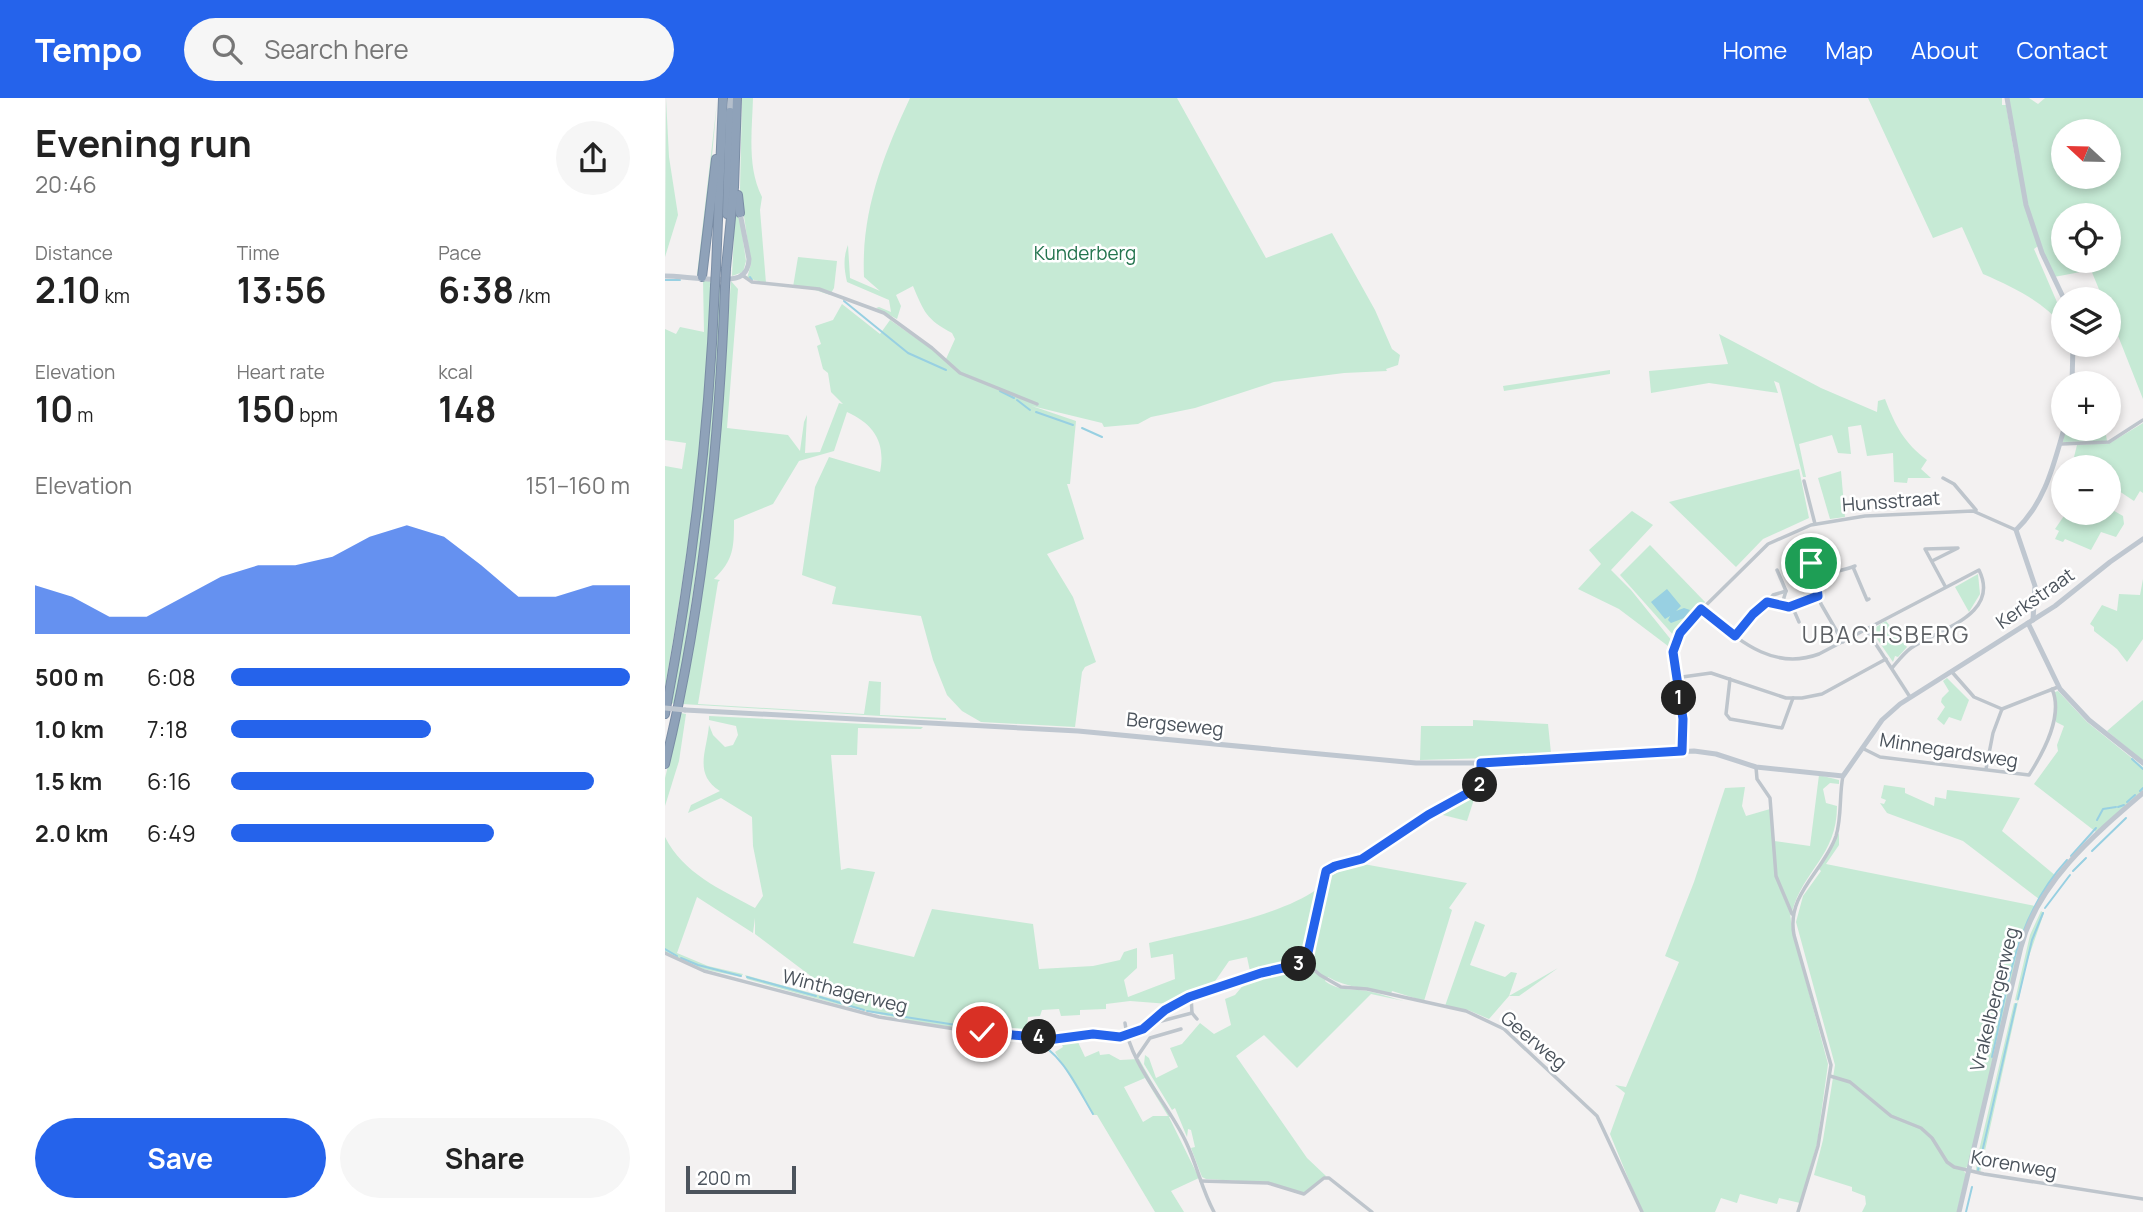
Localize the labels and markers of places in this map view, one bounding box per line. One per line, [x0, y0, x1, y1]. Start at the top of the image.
pin [1781, 533, 1841, 593]
pin: 1 [1661, 680, 1697, 716]
pin: 2 [1463, 768, 1497, 802]
pin: 3 [1281, 946, 1317, 982]
pin [952, 1002, 1012, 1062]
pin: 4 [1021, 1020, 1057, 1054]

